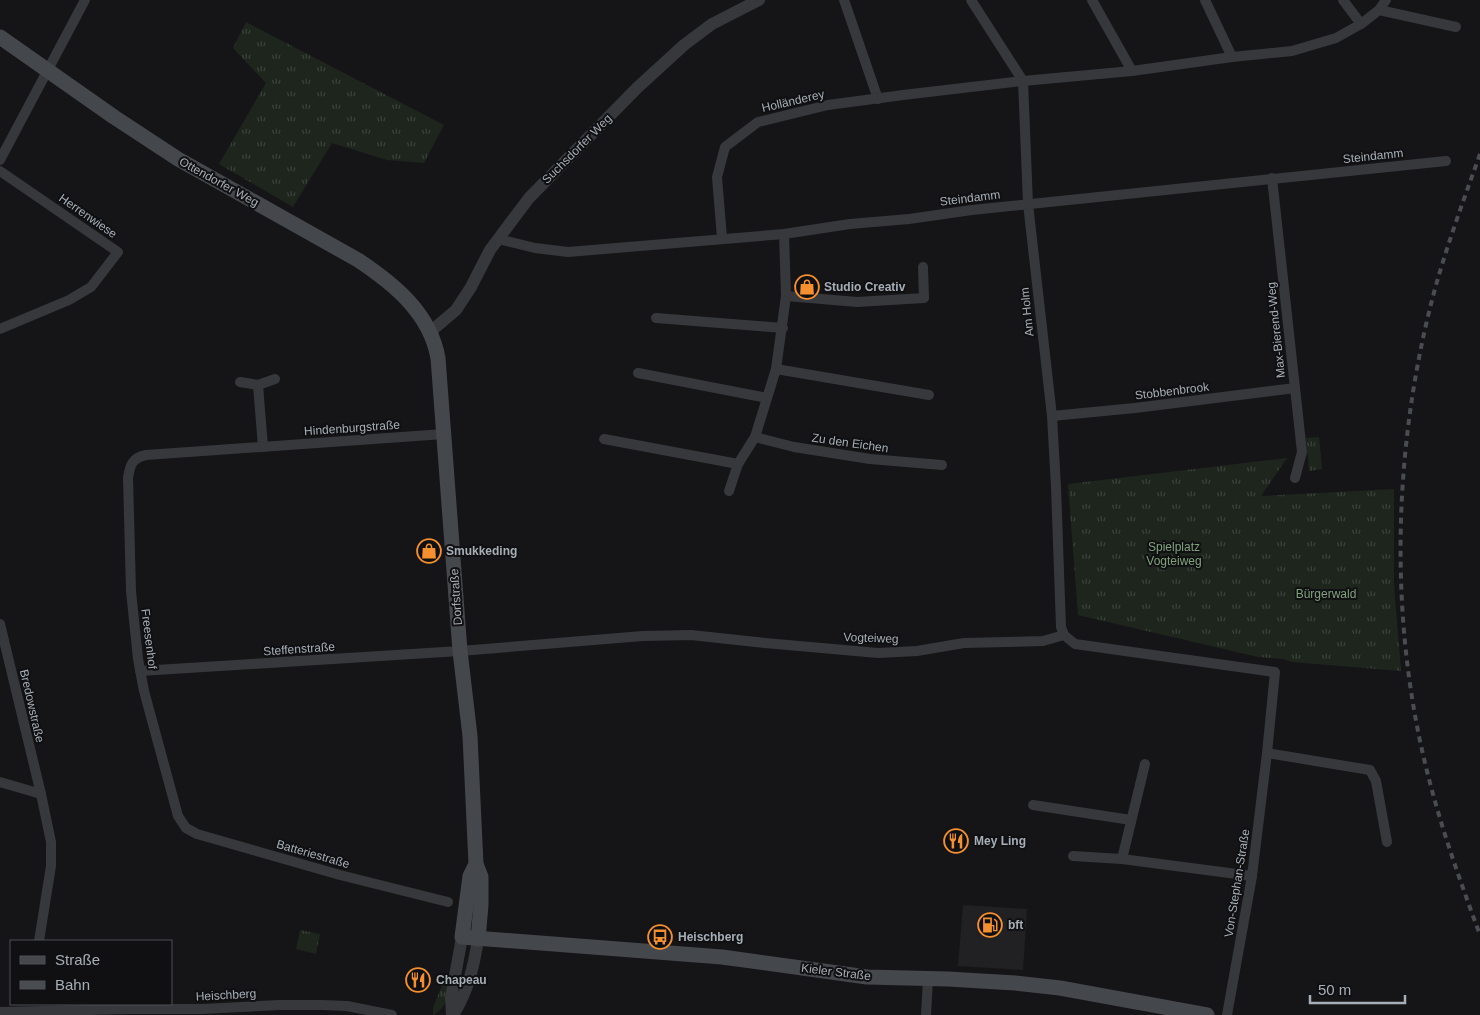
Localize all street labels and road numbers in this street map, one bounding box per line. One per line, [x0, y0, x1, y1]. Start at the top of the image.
street label: Holländerey [760, 87, 826, 115]
street label: Suchsdorfer Weg [539, 111, 615, 187]
street label: Steindamm [1342, 146, 1404, 166]
street label: Ottendorfer Weg [177, 154, 261, 210]
street label: Steindamm [939, 187, 1001, 209]
street label: Herrenwiese [56, 191, 120, 241]
street label: Max-Bierend-Weg [1264, 281, 1288, 379]
street label: Am Holm [1017, 287, 1037, 337]
street label: Stobbenbrook [1134, 379, 1211, 403]
street label: Hindenburgstraße [304, 418, 401, 438]
street label: Zu den Eichen [811, 431, 889, 455]
street label: Dorfstraße [447, 568, 465, 626]
street label: Freesenhof [138, 608, 160, 671]
street label: Vogteiweg [843, 630, 899, 646]
street label: Steffenstraße [263, 639, 336, 658]
street label: Bredowstraße [17, 668, 47, 744]
street label: Von-Stephan-Straße [1222, 828, 1253, 938]
street label: Batteriestraße [275, 837, 351, 871]
street label: Kieler Straße [800, 961, 872, 983]
street label: Heischberg [195, 986, 257, 1004]

